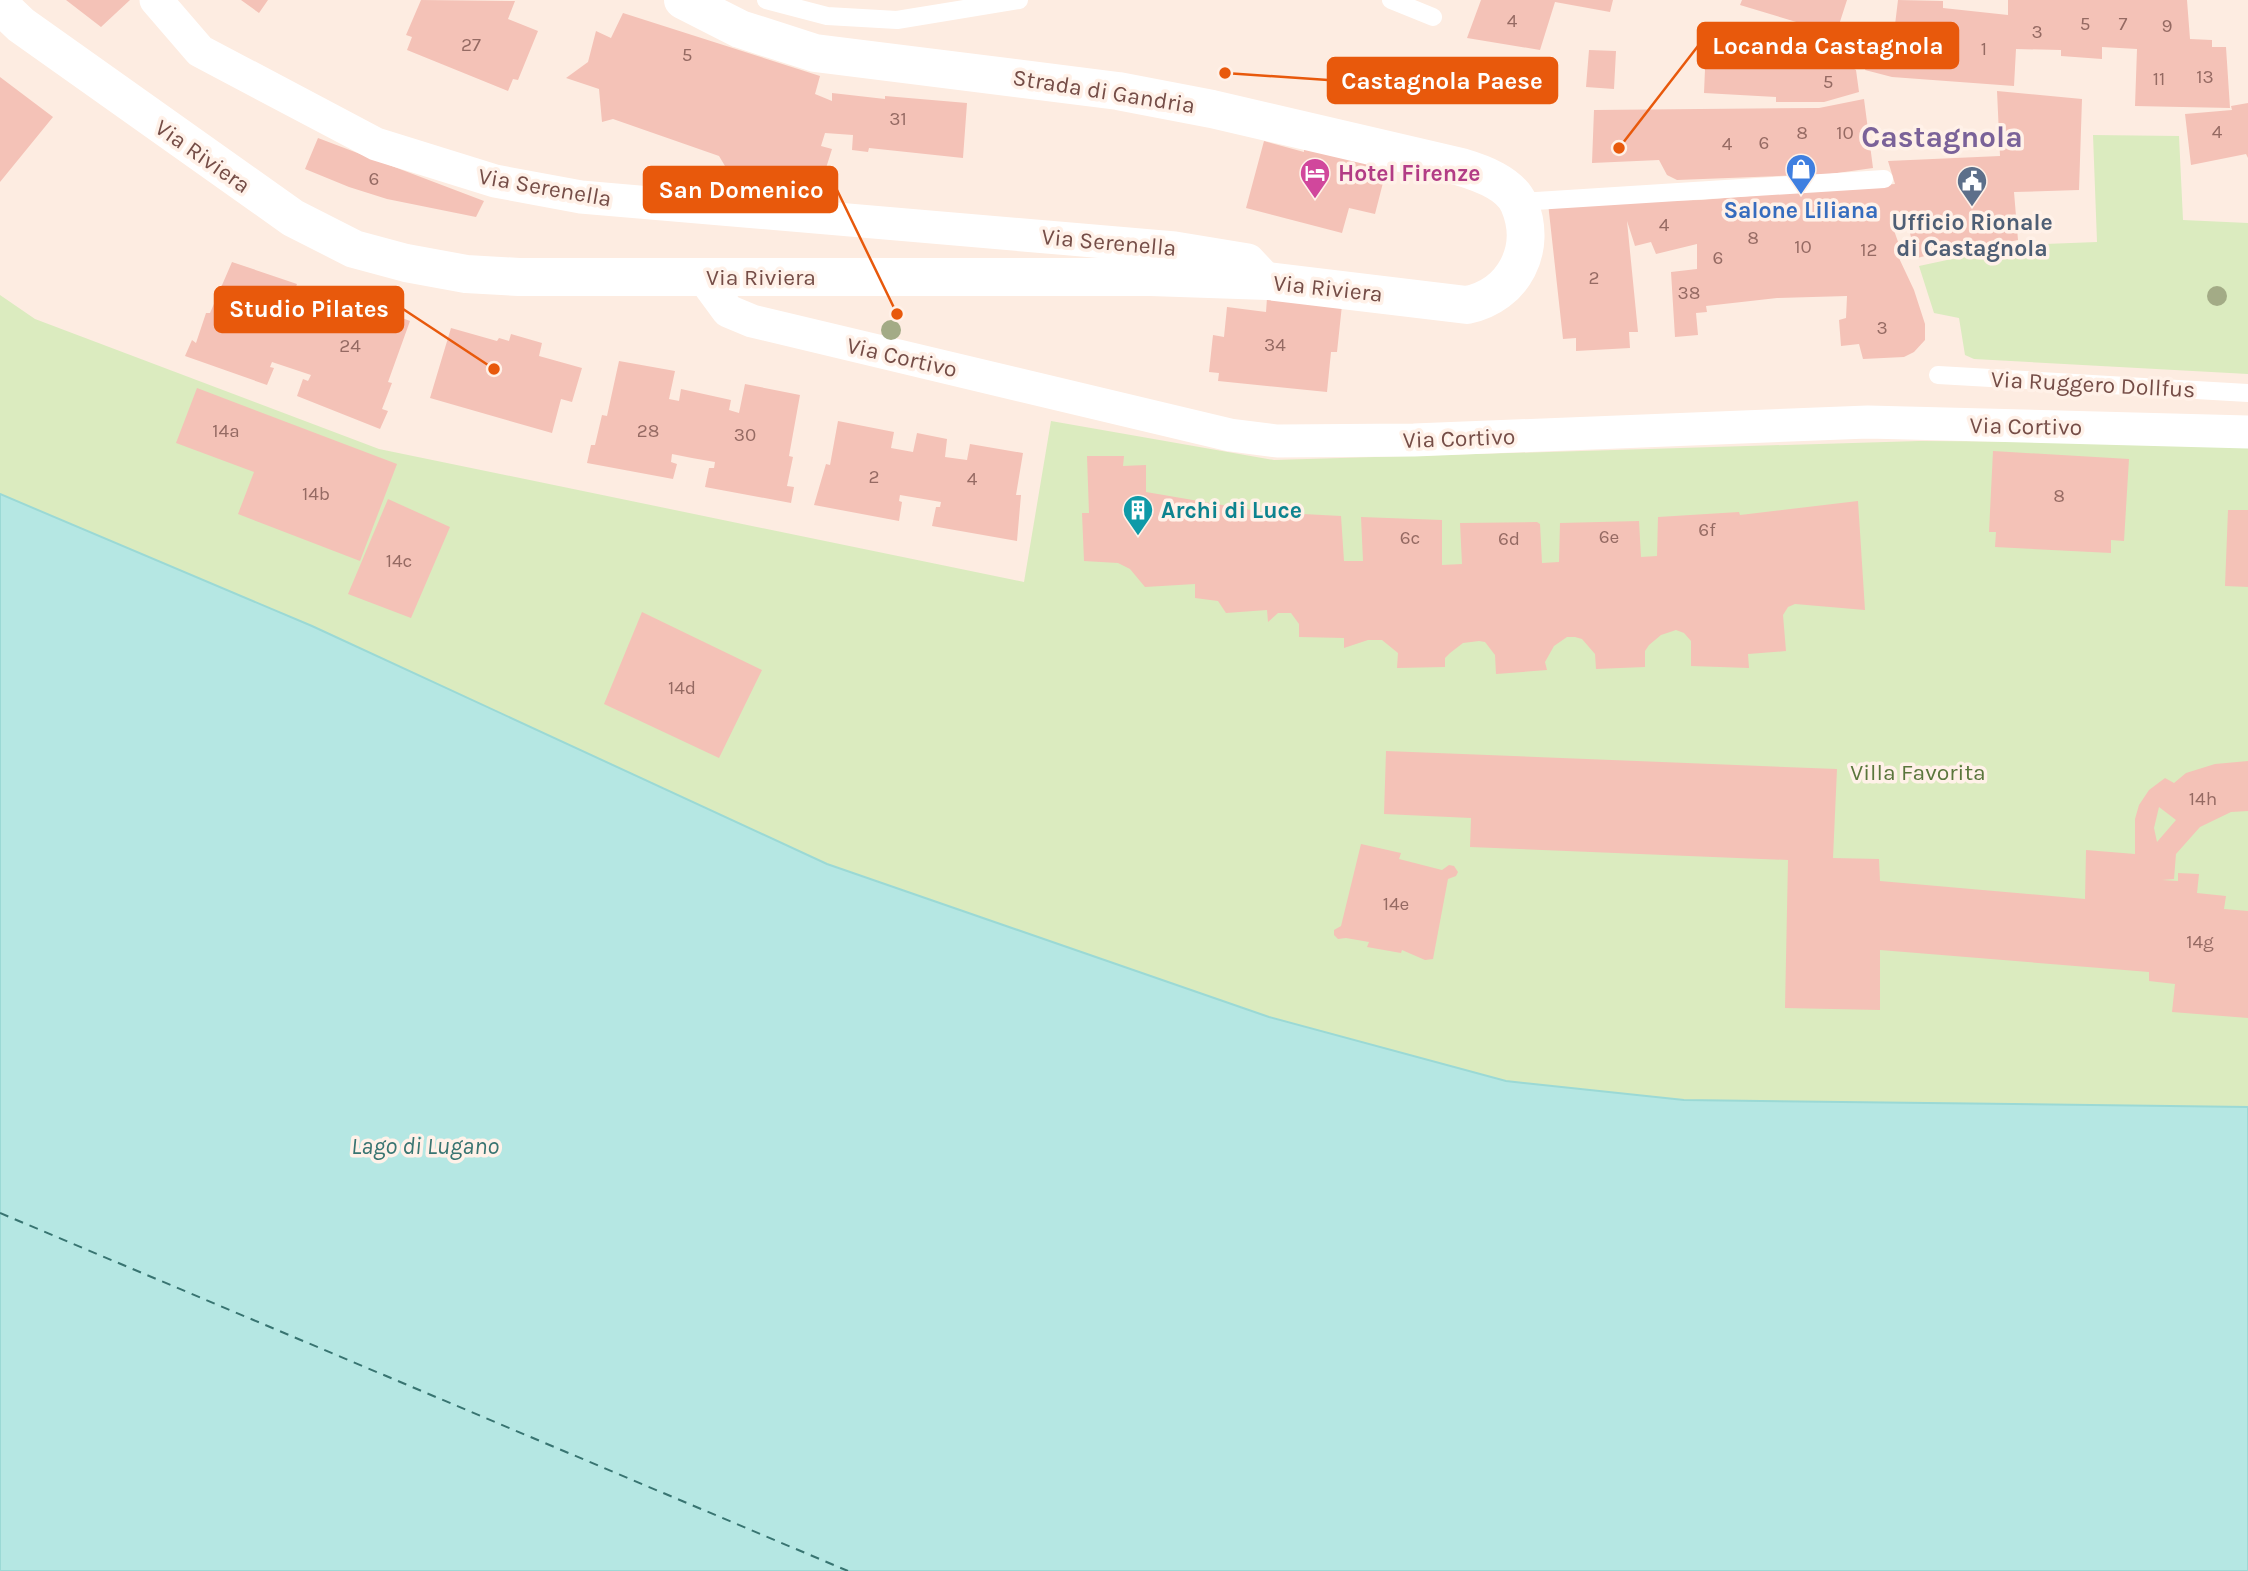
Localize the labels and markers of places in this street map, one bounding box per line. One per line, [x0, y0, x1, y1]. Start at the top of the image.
callout: Locanda Castagnola [1698, 23, 1958, 68]
callout: Castagnola Paese [1328, 58, 1557, 103]
shop icon: Salone Liliana [1784, 152, 1818, 196]
hotel icon: Hotel Firenze [1298, 156, 1332, 200]
place label: Hotel Firenze [1338, 160, 1481, 187]
public building icon: Ufficio Rionale di Castagnola [1955, 164, 1989, 208]
callout: San Domenico [644, 167, 837, 212]
place label: Salone Liliana [1723, 197, 1879, 224]
place label: Ufficio Rionale di Castagnola [1891, 209, 2053, 262]
callout: Studio Pilates [215, 287, 403, 332]
building icon: Archi di Luce [1121, 493, 1155, 537]
place label: Archi di Luce [1161, 497, 1302, 524]

